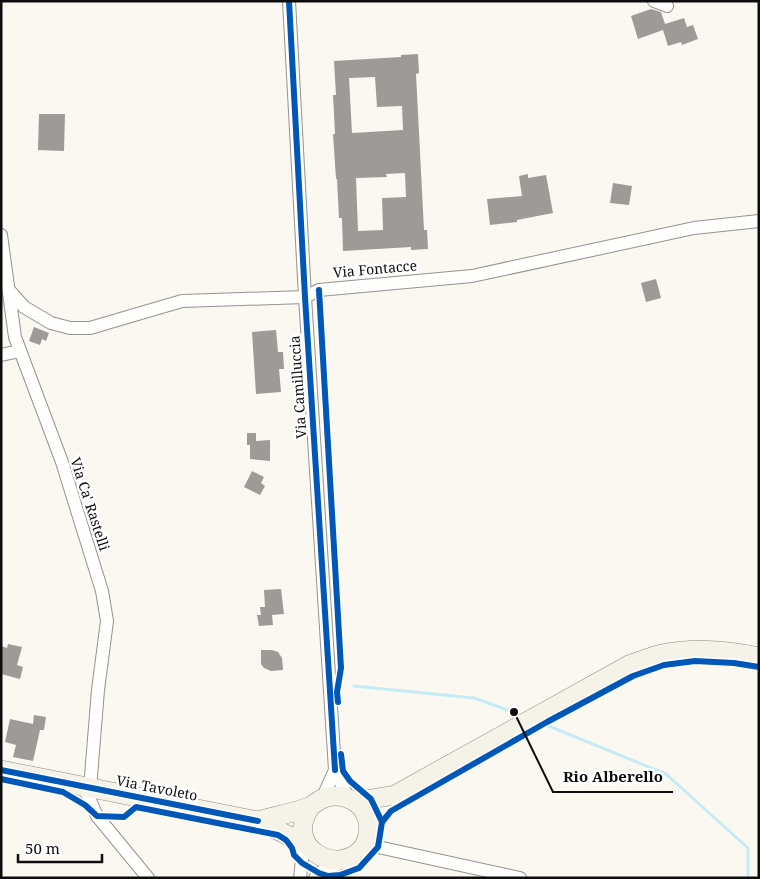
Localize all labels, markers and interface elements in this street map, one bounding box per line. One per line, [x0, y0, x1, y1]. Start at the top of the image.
street label: Via Fontacce [332, 255, 418, 282]
street label: Via Camilluccia [284, 335, 311, 439]
street label: Via Ca' Rastelli [66, 455, 115, 553]
callout: Rio Alberello [553, 762, 673, 792]
text: Rio Alberello [563, 766, 663, 786]
street label: Via Tavoleto [115, 770, 199, 805]
scale bar [18, 832, 101, 864]
text: 50 m [25, 838, 60, 858]

